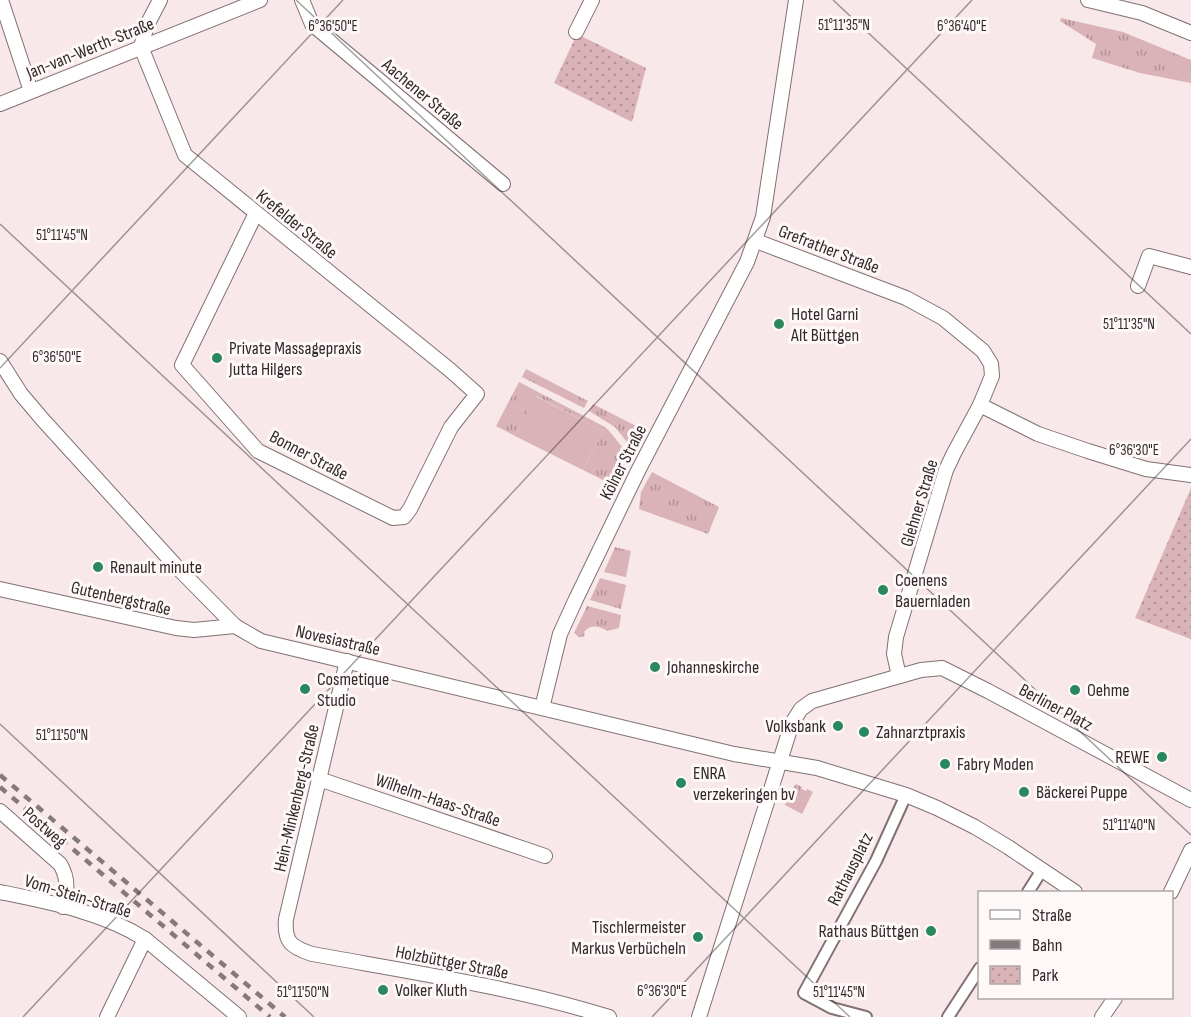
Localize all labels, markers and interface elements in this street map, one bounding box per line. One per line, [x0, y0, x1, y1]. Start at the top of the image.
street label: Jan-van-Werth-Straße [22, 13, 157, 84]
text: 51°11'35"N [818, 16, 870, 35]
text: 6°36'50"E [308, 17, 358, 36]
text: 6°36'40"E [937, 17, 987, 36]
street label: Aachener Straße [377, 54, 468, 135]
street label: Krefelder Straße [252, 185, 341, 263]
street label: Grefrather Straße [775, 221, 882, 278]
text: 51°11'45"N [36, 226, 88, 245]
place label: Hotel Garni Alt Büttgen [790, 304, 859, 346]
text: 51°11'35"N [1103, 315, 1155, 334]
marker: Hotel Garni Alt Büttgen [772, 317, 786, 331]
place label: Private Massagepraxis Jutta Hilgers [228, 338, 362, 380]
text: 6°36'50"E [32, 348, 82, 367]
marker: Private Massagepraxis Jutta Hilgers [210, 351, 224, 365]
street label: Kölner Straße [596, 421, 651, 503]
street label: Bonner Straße [266, 426, 352, 485]
text: 6°36'30"E [1109, 441, 1159, 460]
street label: Glehner Straße [896, 457, 943, 549]
place label: Renault minute [110, 557, 202, 578]
marker: Renault minute [91, 560, 105, 574]
place label: Coenens Bauernladen [895, 570, 970, 612]
street label: Gutenbergstraße [69, 577, 173, 620]
marker: Coenens Bauernladen [876, 583, 890, 597]
street label: Novesiastraße [294, 621, 382, 660]
place label: Johanneskirche [666, 657, 759, 678]
marker: Johanneskirche [648, 660, 662, 674]
place label: Cosmetique Studio [317, 669, 389, 711]
street label: Berliner Platz [1015, 679, 1097, 736]
place label: Oehme [1087, 680, 1130, 701]
marker: Cosmetique Studio [298, 682, 312, 696]
marker: Oehme [1068, 683, 1082, 697]
place label: Volksbank [766, 716, 826, 737]
marker: Volksbank [831, 719, 845, 733]
street label: Hein-Minkenberg-Straße [269, 722, 324, 874]
place label: Zahnarztpraxis [876, 722, 965, 743]
marker: Zahnarztpraxis [857, 725, 871, 739]
text: 51°11'50"N [36, 726, 88, 745]
place label: REWE [1115, 747, 1150, 768]
marker: REWE [1155, 750, 1169, 764]
place label: Fabry Moden [957, 754, 1034, 775]
marker: Fabry Moden [938, 757, 952, 771]
place label: ENRA verzekeringen bv [693, 763, 795, 805]
street label: Wilhelm-Haas-Straße [373, 769, 503, 832]
marker: ENRA verzekeringen bv [674, 776, 688, 790]
place label: Bäckerei Puppe [1036, 782, 1128, 803]
marker: Bäckerei Puppe [1017, 785, 1031, 799]
street label: Postweg [18, 803, 71, 852]
text: 51°11'40"N [1103, 816, 1155, 835]
street label: Rathausplatz [823, 829, 878, 909]
street label: Vom-Stein-Straße [22, 870, 134, 923]
legend [978, 891, 1173, 999]
text: Straße [1032, 905, 1072, 926]
place label: Tischlermeister Markus Verbücheln [571, 917, 686, 959]
place label: Rathaus Büttgen [818, 921, 919, 942]
marker: Rathaus Büttgen [924, 924, 938, 938]
marker: Tischlermeister Markus Verbücheln [691, 930, 705, 944]
text: Bahn [1032, 935, 1062, 956]
street label: Holzbüttger Straße [394, 941, 510, 984]
text: Park [1032, 965, 1058, 986]
place label: Volker Kluth [395, 980, 467, 1001]
text: 6°36'30"E [637, 982, 687, 1001]
text: 51°11'50"N [277, 983, 329, 1002]
marker: Volker Kluth [376, 983, 390, 997]
text: 51°11'45"N [813, 983, 865, 1002]

